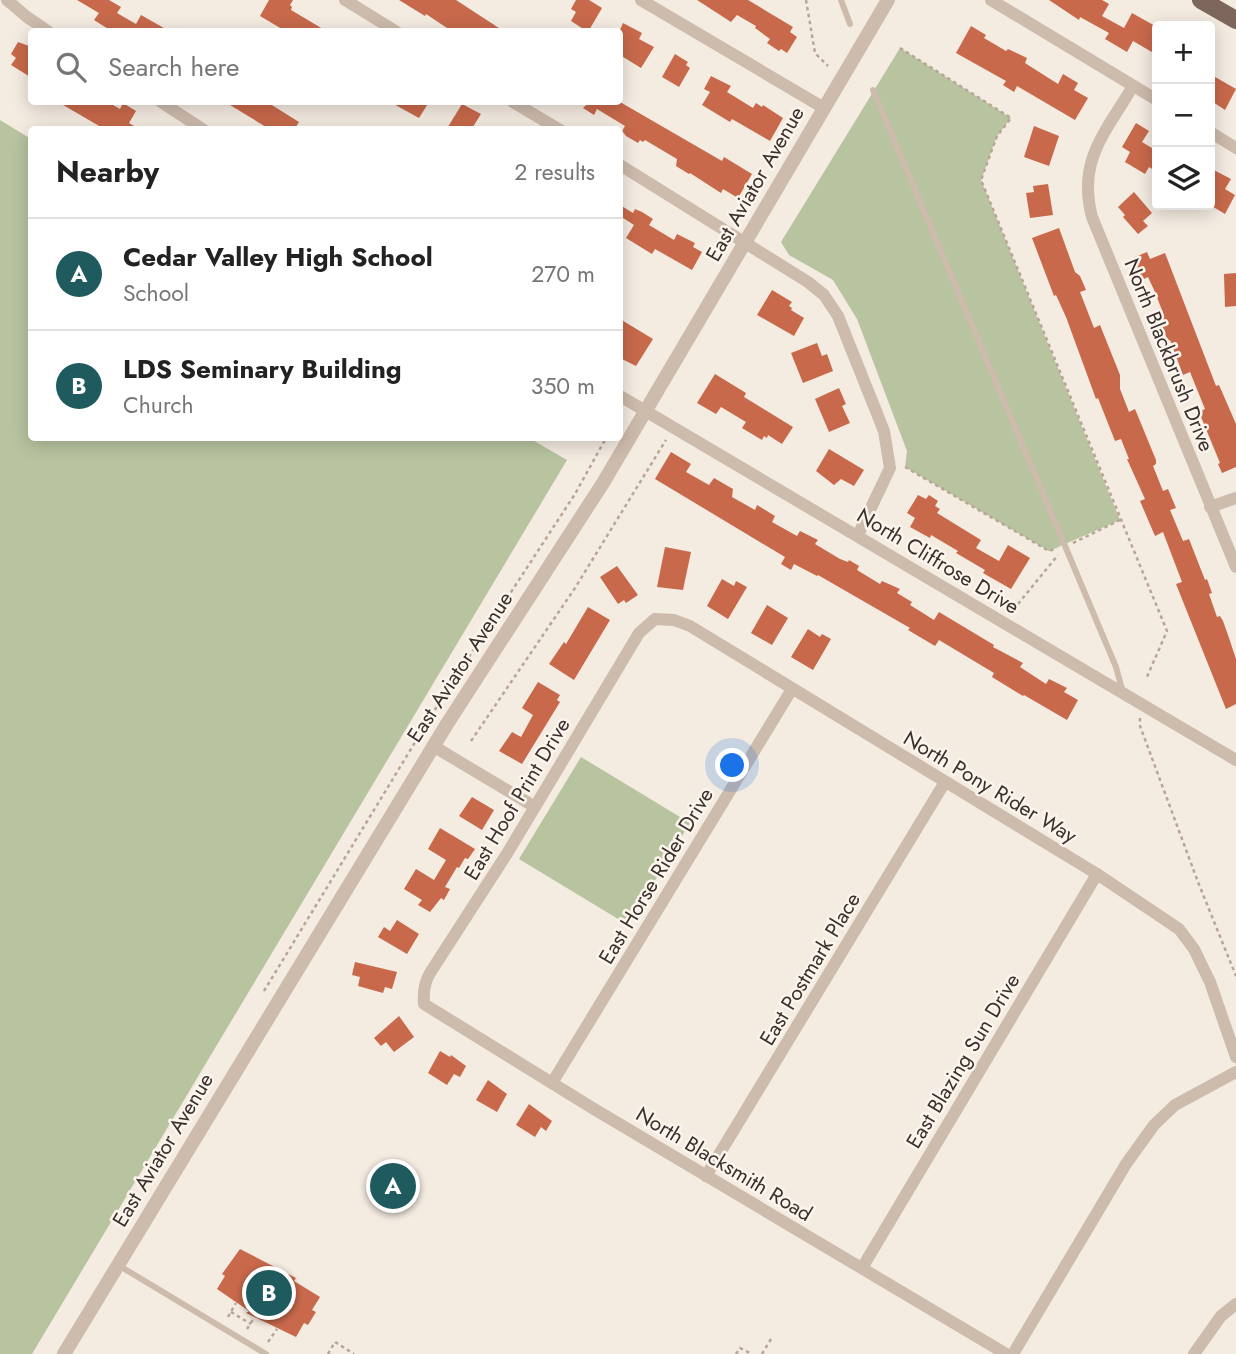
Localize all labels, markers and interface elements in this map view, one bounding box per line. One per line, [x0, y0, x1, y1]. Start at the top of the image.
map controls [1152, 21, 1215, 210]
button: + [1152, 21, 1215, 84]
search box [28, 28, 623, 105]
icon: search [52, 48, 90, 86]
text: Search here [108, 48, 240, 86]
button: − [1152, 84, 1215, 147]
street label: East Aviator Avenue [698, 101, 812, 267]
button: layers [1152, 147, 1215, 210]
text: Nearby [56, 150, 159, 193]
text: 2 results [514, 155, 595, 189]
text: Cedar Valley High School [123, 238, 433, 276]
street label: North Blackbrush Drive [1117, 254, 1222, 456]
text: A [71, 257, 87, 291]
text: 270 m [531, 257, 595, 291]
text: School [123, 276, 189, 310]
text: LDS Seminary Building [123, 350, 402, 388]
text: B [71, 369, 87, 403]
text: 350 m [531, 369, 595, 403]
text: Church [123, 388, 194, 422]
street label: North Cliffrose Drive [851, 501, 1025, 621]
street label: East Aviator Avenue [400, 586, 520, 748]
street label: East Hoof Print Drive [457, 712, 577, 886]
street label: North Pony Rider Way [898, 723, 1083, 851]
your location [715, 748, 749, 782]
street label: East Horse Rider Drive [591, 782, 721, 970]
street label: East Postmark Place [752, 887, 868, 1051]
street label: East Blazing Sun Drive [899, 968, 1027, 1154]
street label: East Aviator Avenue [105, 1067, 221, 1233]
street label: North Blacksmith Road [630, 1099, 818, 1229]
pin: A [370, 1160, 416, 1212]
pin: B [246, 1267, 292, 1319]

